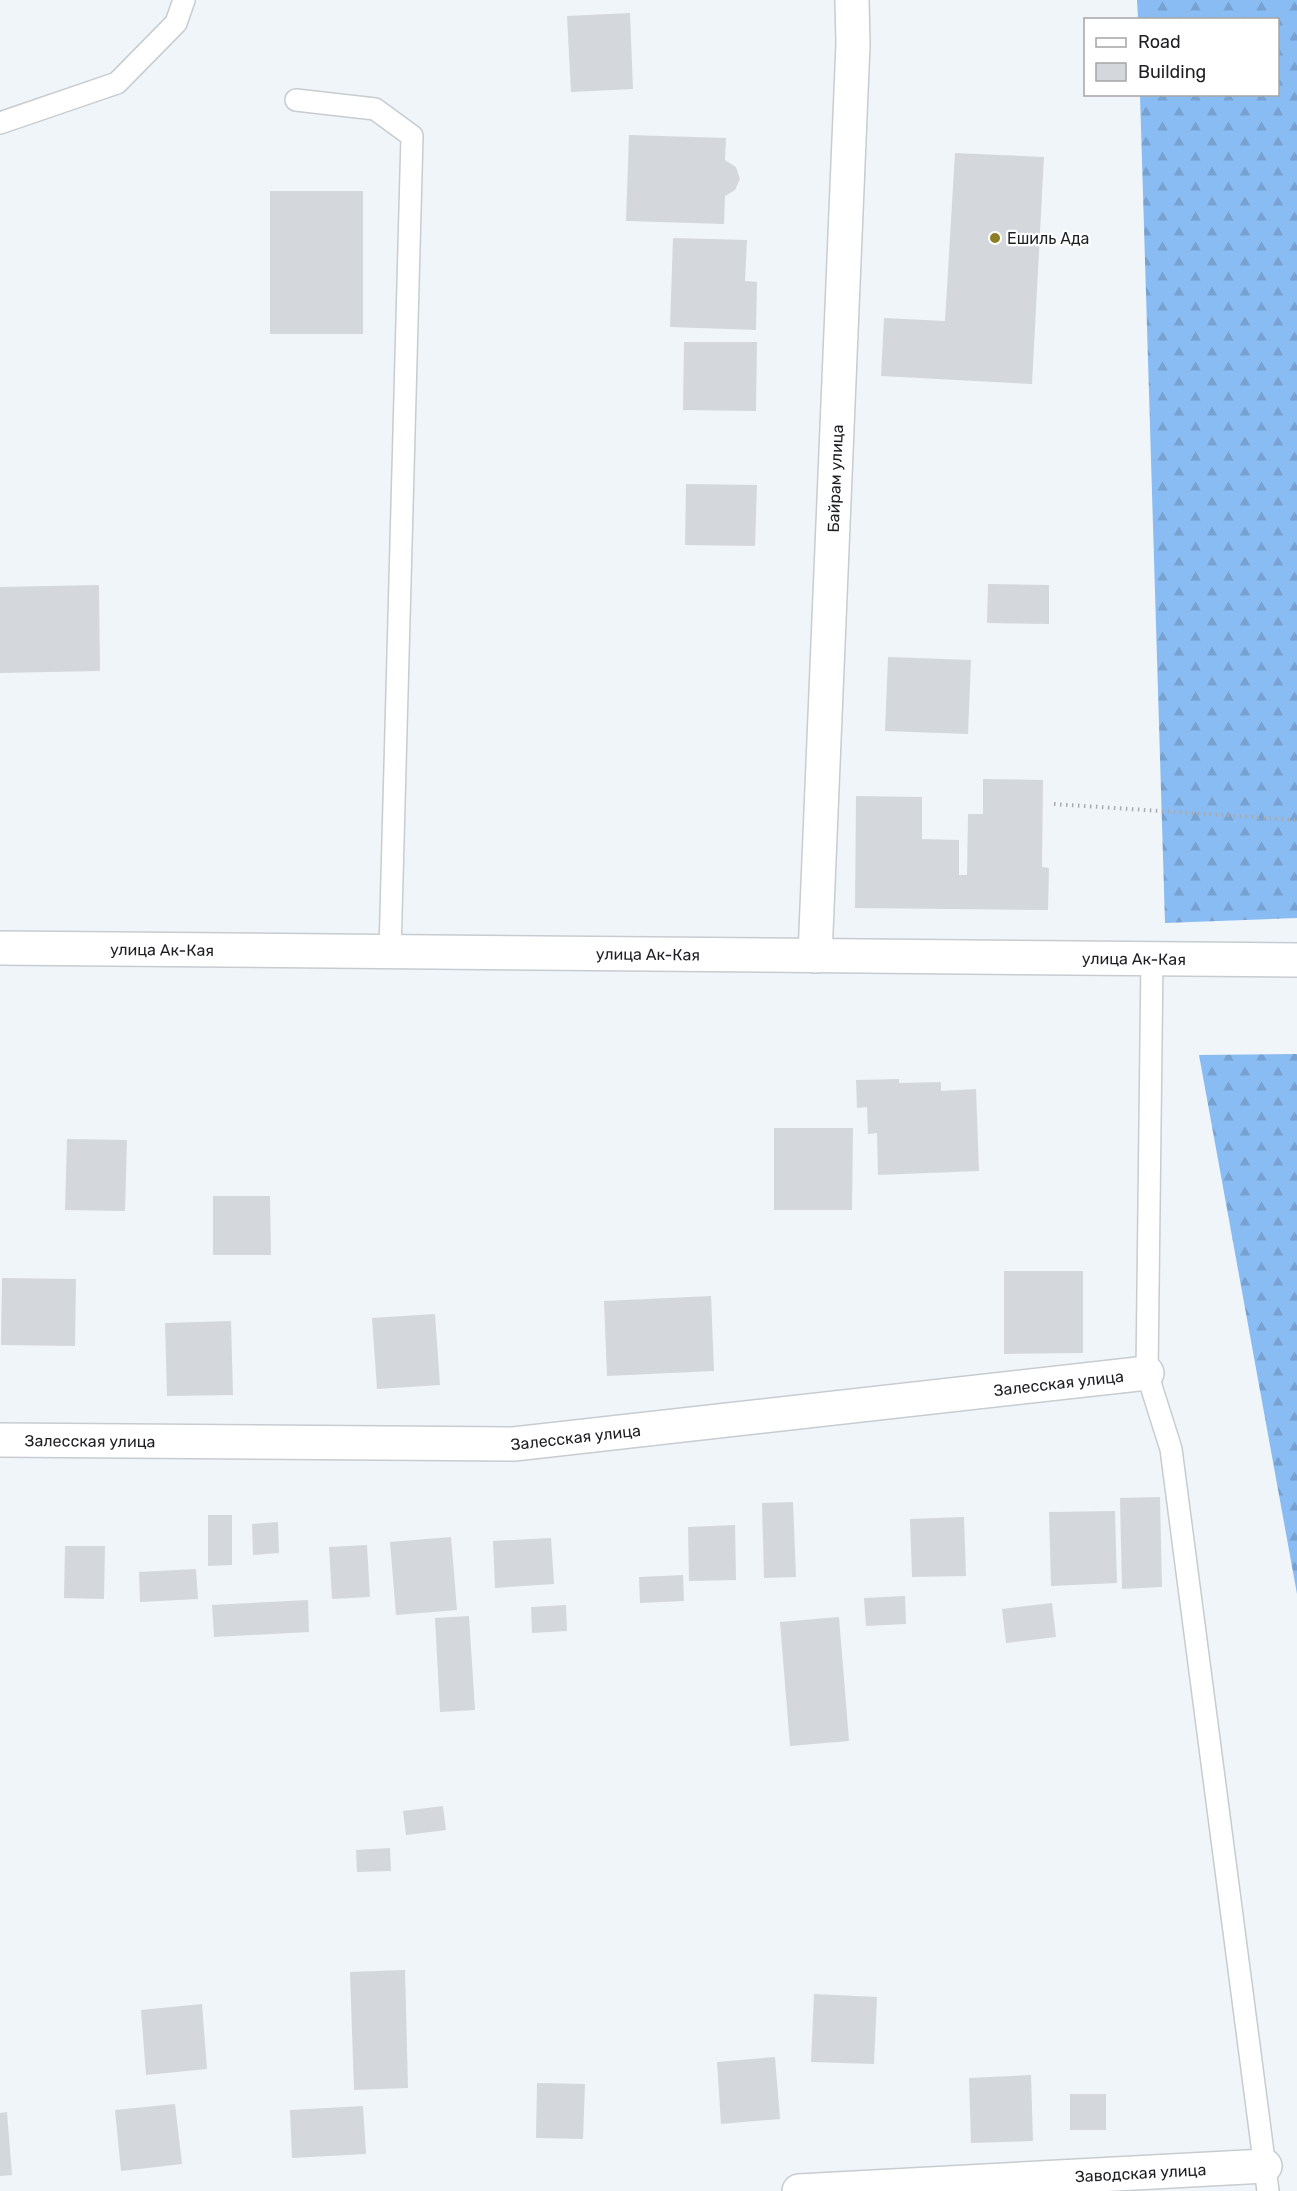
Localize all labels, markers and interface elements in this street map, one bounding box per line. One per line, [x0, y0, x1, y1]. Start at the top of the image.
legend [1084, 18, 1279, 96]
text: Road [1138, 31, 1181, 53]
text: Building [1138, 61, 1206, 83]
place label: Ешиль Ада [1007, 229, 1089, 248]
marker: Ешиль Ада [988, 231, 1002, 245]
street label: Байрам улица [823, 424, 847, 533]
street label: улица Ак-Кая [110, 940, 214, 959]
street label: улица Ак-Кая [596, 944, 700, 964]
street label: улица Ак-Кая [1082, 949, 1186, 968]
street label: Залесская улица [992, 1366, 1125, 1400]
street label: Залесская улица [510, 1420, 642, 1454]
street label: Залесская улица [25, 1431, 155, 1451]
street label: Заводская улица [1074, 2160, 1207, 2186]

